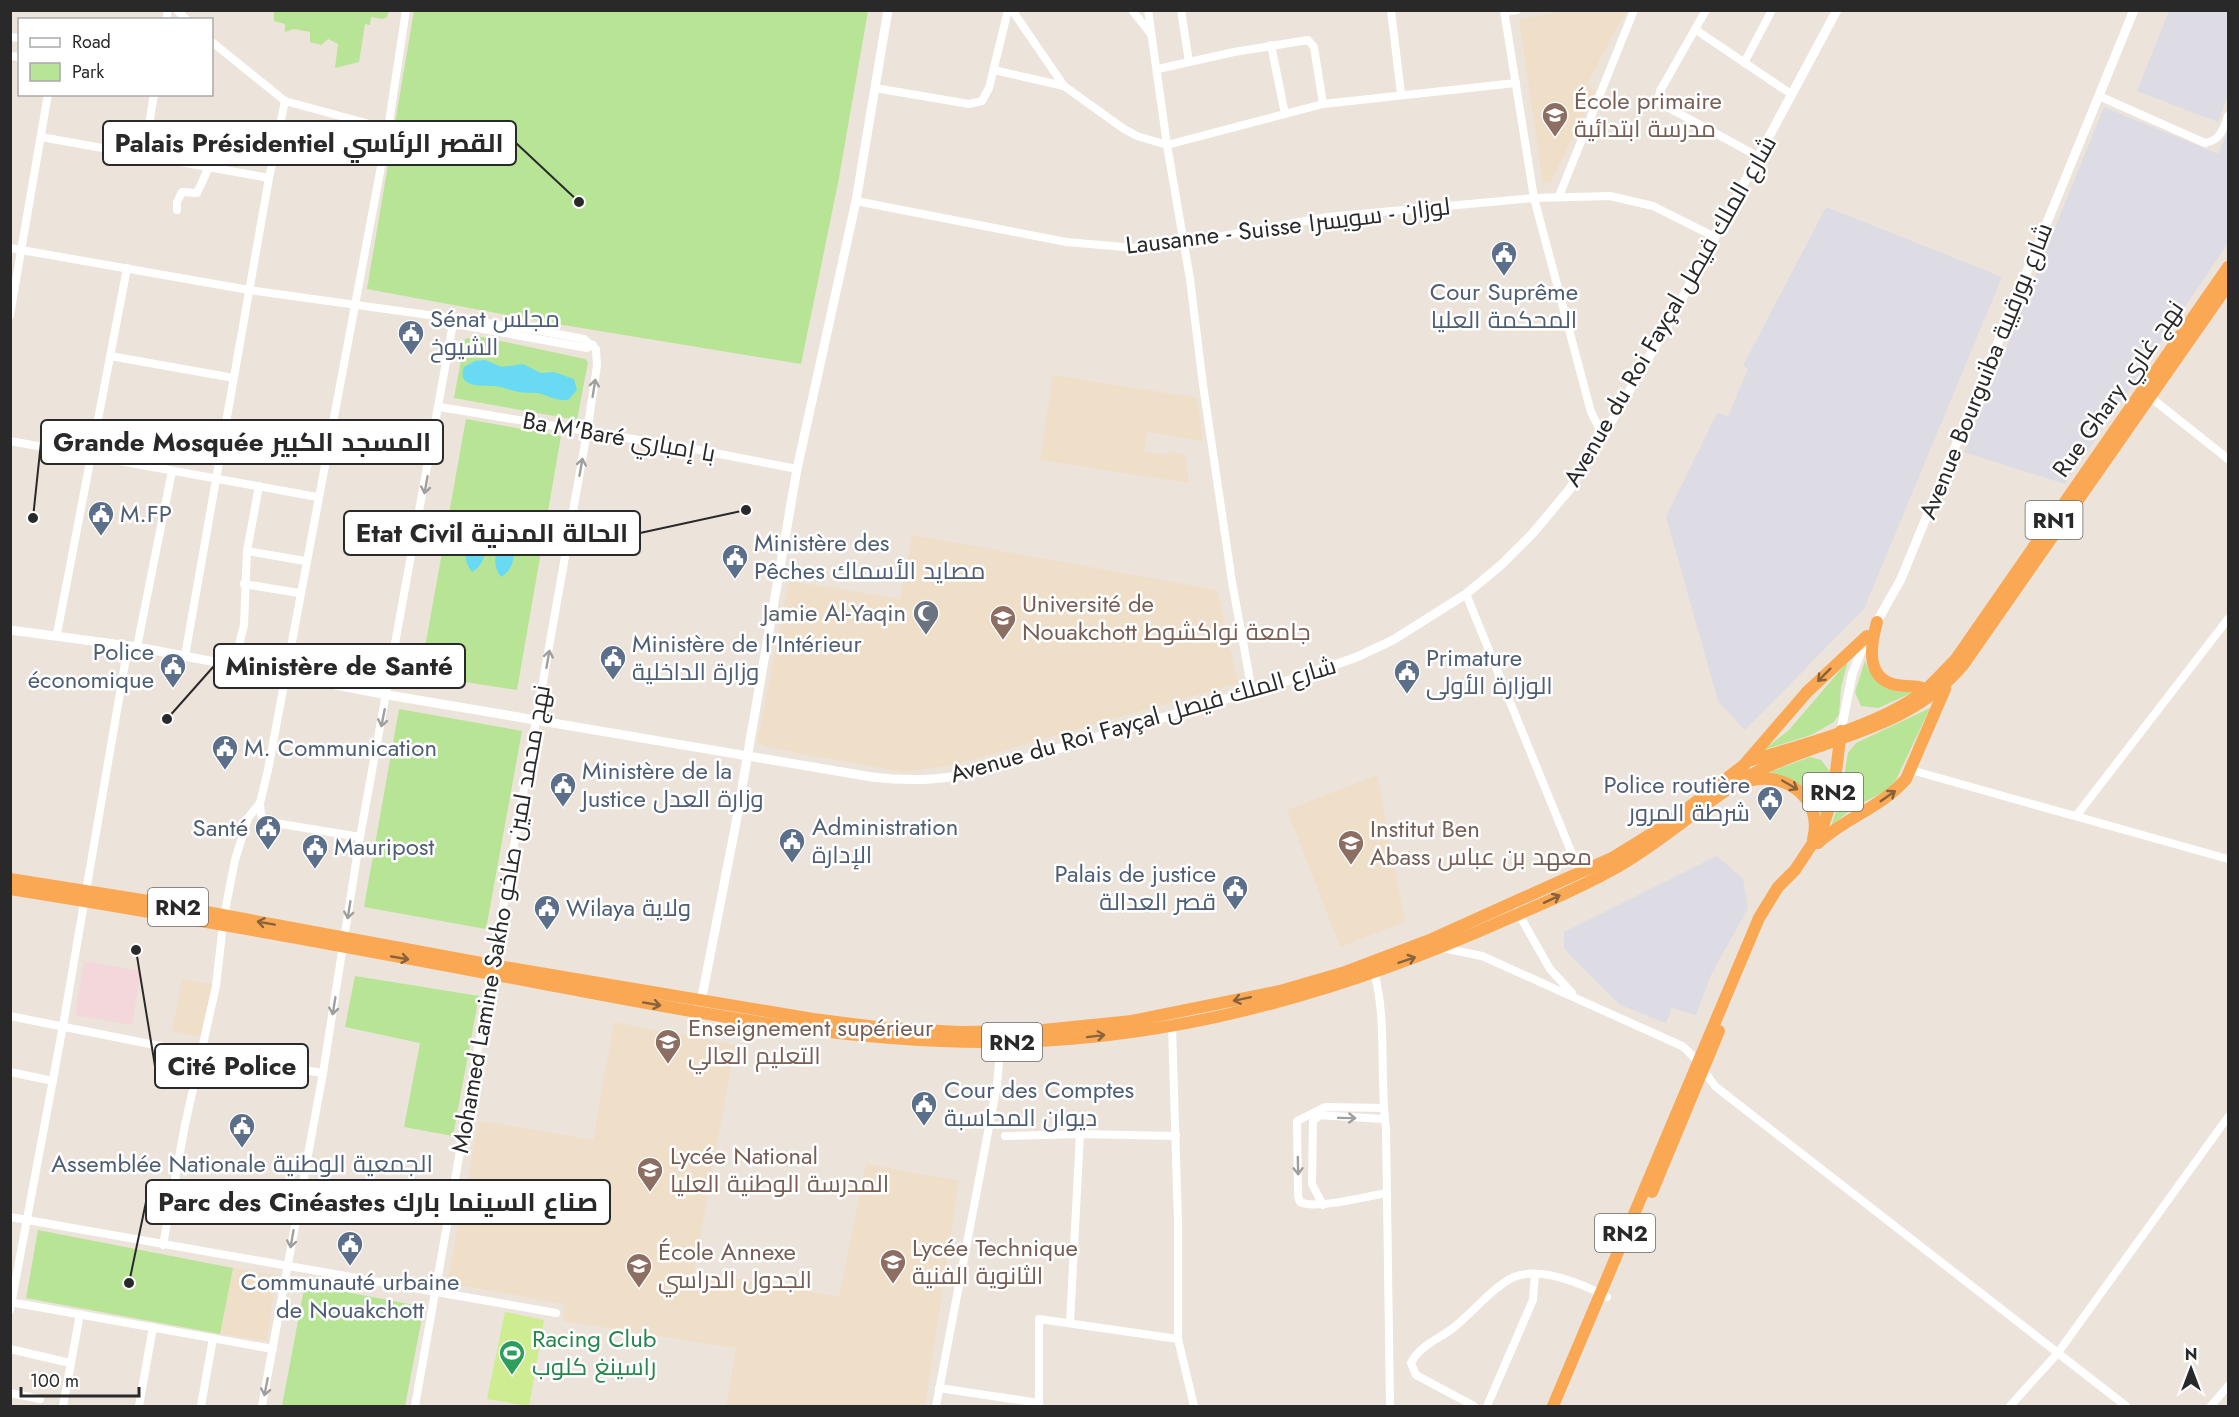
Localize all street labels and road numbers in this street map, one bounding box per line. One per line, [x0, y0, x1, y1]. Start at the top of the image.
street label: Avenue du Roi Fayçal شارع الملك فيصل [1554, 129, 1785, 493]
street label: Lausanne - Suisse لوزان - سويسرا [1124, 188, 1452, 263]
street label: Avenue Bourguiba شارع بورقيبة [1910, 217, 2061, 524]
street label: Rue Ghary نهج غاري [2043, 293, 2193, 485]
street label: Ba M'Baré با إمباري [520, 402, 718, 472]
road number: RN1 [2026, 501, 2082, 539]
street label: Avenue du Roi Fayçal شارع الملك فيصل [946, 648, 1340, 791]
street label: Mohamed Lamine Sakho نهج محمد لمين صاخو [442, 682, 559, 1156]
road number: RN2 [1803, 773, 1863, 811]
road number: RN2 [148, 888, 208, 926]
road number: RN2 [982, 1023, 1042, 1061]
road number: RN2 [1595, 1214, 1655, 1252]

